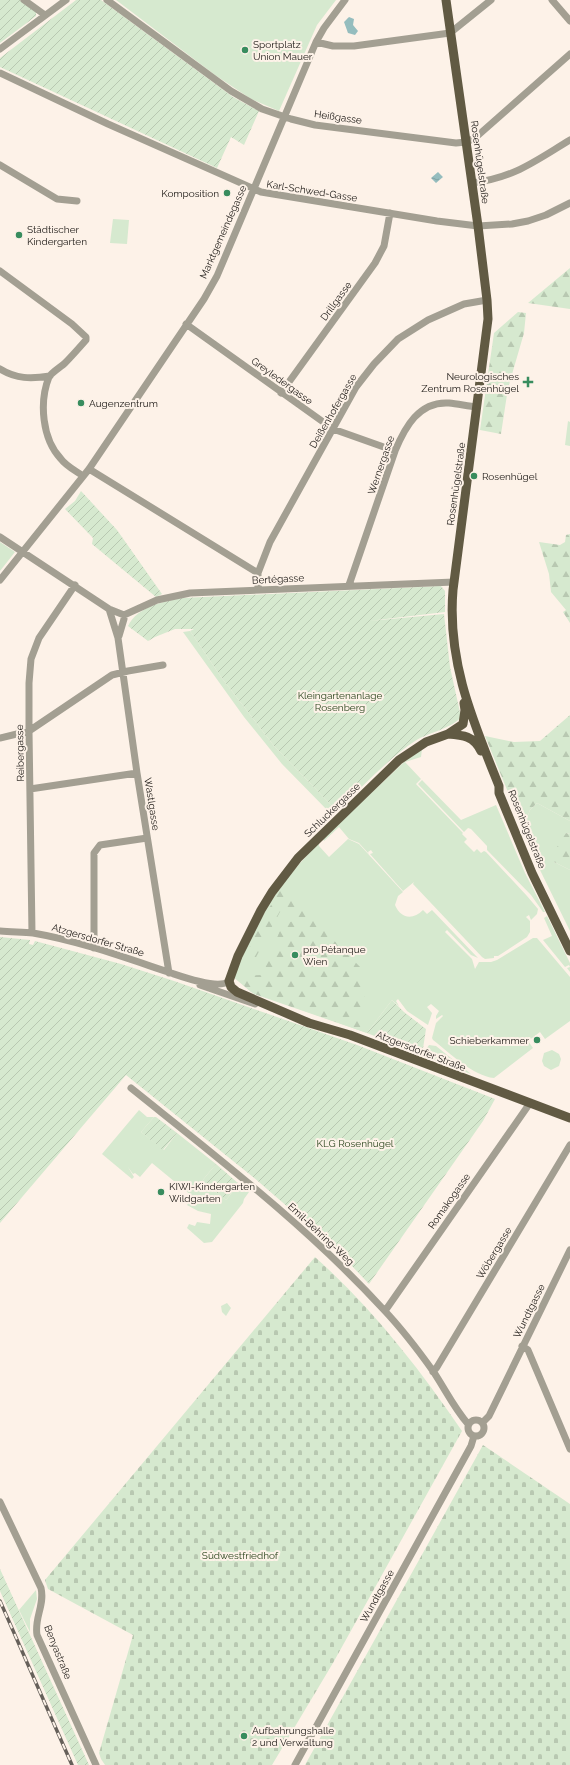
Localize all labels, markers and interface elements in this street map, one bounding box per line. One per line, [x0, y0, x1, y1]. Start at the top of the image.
place label: Sportplatz Union Mauer [253, 39, 313, 62]
marker: Sportplatz Union Mauer [240, 45, 250, 55]
street label: Heißgasse [313, 108, 363, 126]
street label: Rosenhügelstraße [469, 120, 491, 204]
street label: Karl-Schwed-Gasse [266, 178, 358, 204]
street label: Marktgemeindegasse [198, 184, 249, 280]
place label: Komposition [161, 188, 219, 199]
marker: Komposition [222, 188, 232, 198]
place label: Städtischer Kindergarten [27, 224, 87, 247]
marker: Städtischer Kindergarten [14, 230, 24, 240]
street label: Drillgasse [318, 279, 354, 323]
street label: Greyledergasse [249, 355, 315, 407]
place label: Neurologisches Zentrum Rosenhügel [421, 371, 519, 394]
street label: Deißenhofergasse [307, 372, 359, 450]
marker: Neurologisches Zentrum Rosenhügel [522, 376, 534, 388]
marker: Augenzentrum [76, 398, 86, 408]
place label: Augenzentrum [89, 398, 158, 409]
street label: Wernergasse [366, 434, 396, 496]
street label: Rosenhügelstraße [445, 442, 467, 526]
marker: Rosenhügel [469, 471, 479, 481]
place label: Rosenhügel [482, 471, 538, 482]
street label: Bertégasse [252, 572, 305, 586]
park label: Kleingartenanlage Rosenberg [298, 690, 382, 713]
street label: Reibergasse [14, 724, 26, 782]
street label: Wastlgasse [142, 777, 162, 831]
street label: Schluckergasse [302, 781, 362, 839]
street label: Rosenhügelstraße [506, 788, 548, 870]
street label: Atzgersdorfer Straße [51, 922, 145, 958]
place label: pro Pétanque Wien [303, 944, 366, 967]
marker: pro Pétanque Wien [290, 950, 300, 960]
street label: Atzgersdorfer Straße [375, 1029, 468, 1073]
place label: Schieberkammer [450, 1035, 529, 1046]
marker: Schieberkammer [532, 1035, 542, 1045]
park label: KLG Rosenhügel [316, 1138, 394, 1149]
street label: Romakogasse [426, 1171, 472, 1231]
place label: KIWI-Kindergarten Wildgarten [169, 1181, 255, 1204]
marker: KIWI-Kindergarten Wildgarten [156, 1187, 166, 1197]
street label: Emil-Behring-Weg [286, 1201, 356, 1267]
street label: Wöbergasse [474, 1225, 514, 1281]
street label: Wundtgasse [511, 1282, 547, 1340]
park label: Südwestfriedhof [202, 1550, 279, 1561]
street label: Wundtgasse [358, 1568, 396, 1624]
street label: Benyastraße [42, 1623, 74, 1681]
place label: Aufbahrungshalle 2 und Verwaltung [252, 1725, 334, 1748]
marker: Aufbahrungshalle 2 und Verwaltung [239, 1731, 249, 1741]

